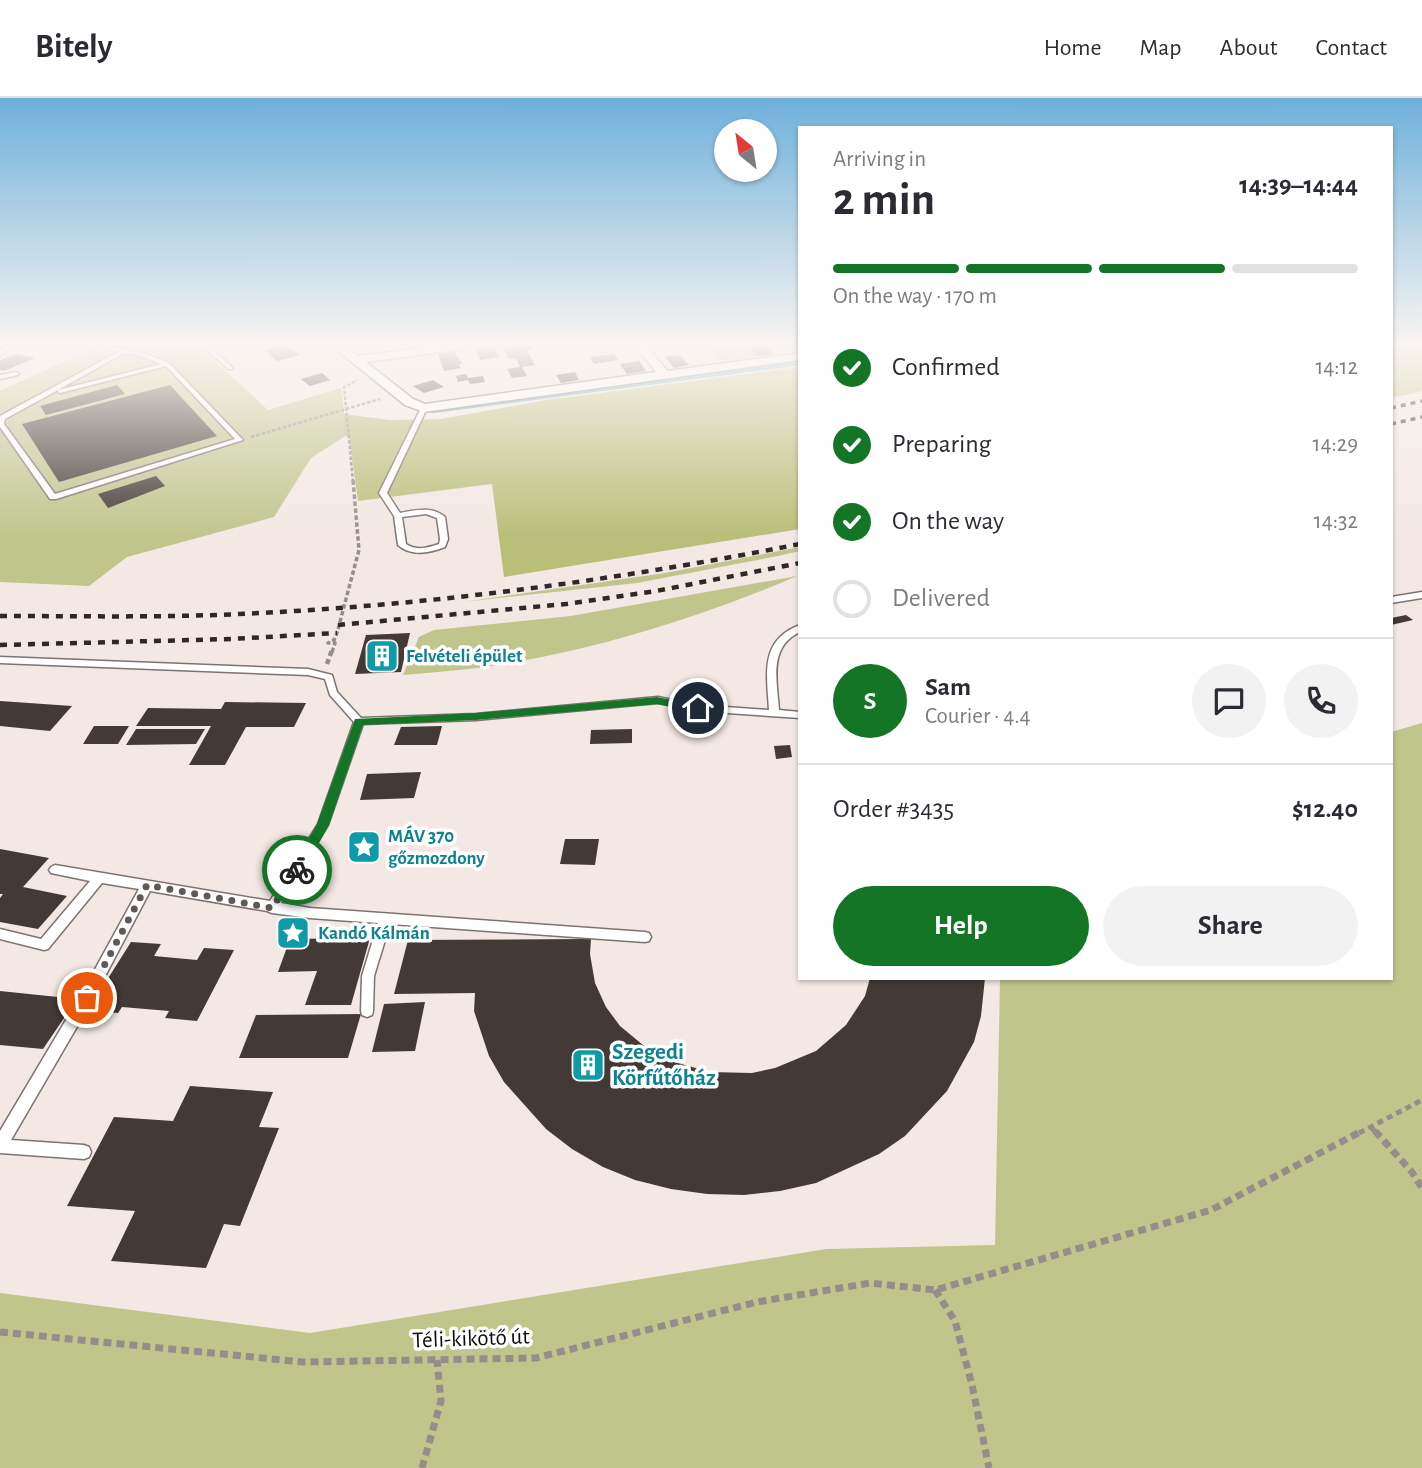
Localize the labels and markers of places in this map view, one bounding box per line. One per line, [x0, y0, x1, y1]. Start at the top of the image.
building icon: Felvételi épület [363, 637, 401, 675]
place label: Felvételi épület [406, 647, 523, 666]
pin [668, 678, 728, 738]
place label: MÁV 370 gőzmozdony [388, 825, 485, 868]
place icon: MÁV 370 gőzmozdony [345, 828, 383, 866]
place icon: Kandó Kálmán [274, 914, 312, 952]
place label: Kandó Kálmán [318, 924, 430, 943]
pin [57, 968, 117, 1028]
place label: Szegedi Körfűtőház [612, 1041, 716, 1090]
building icon: Szegedi Körfűtőház [569, 1046, 607, 1084]

